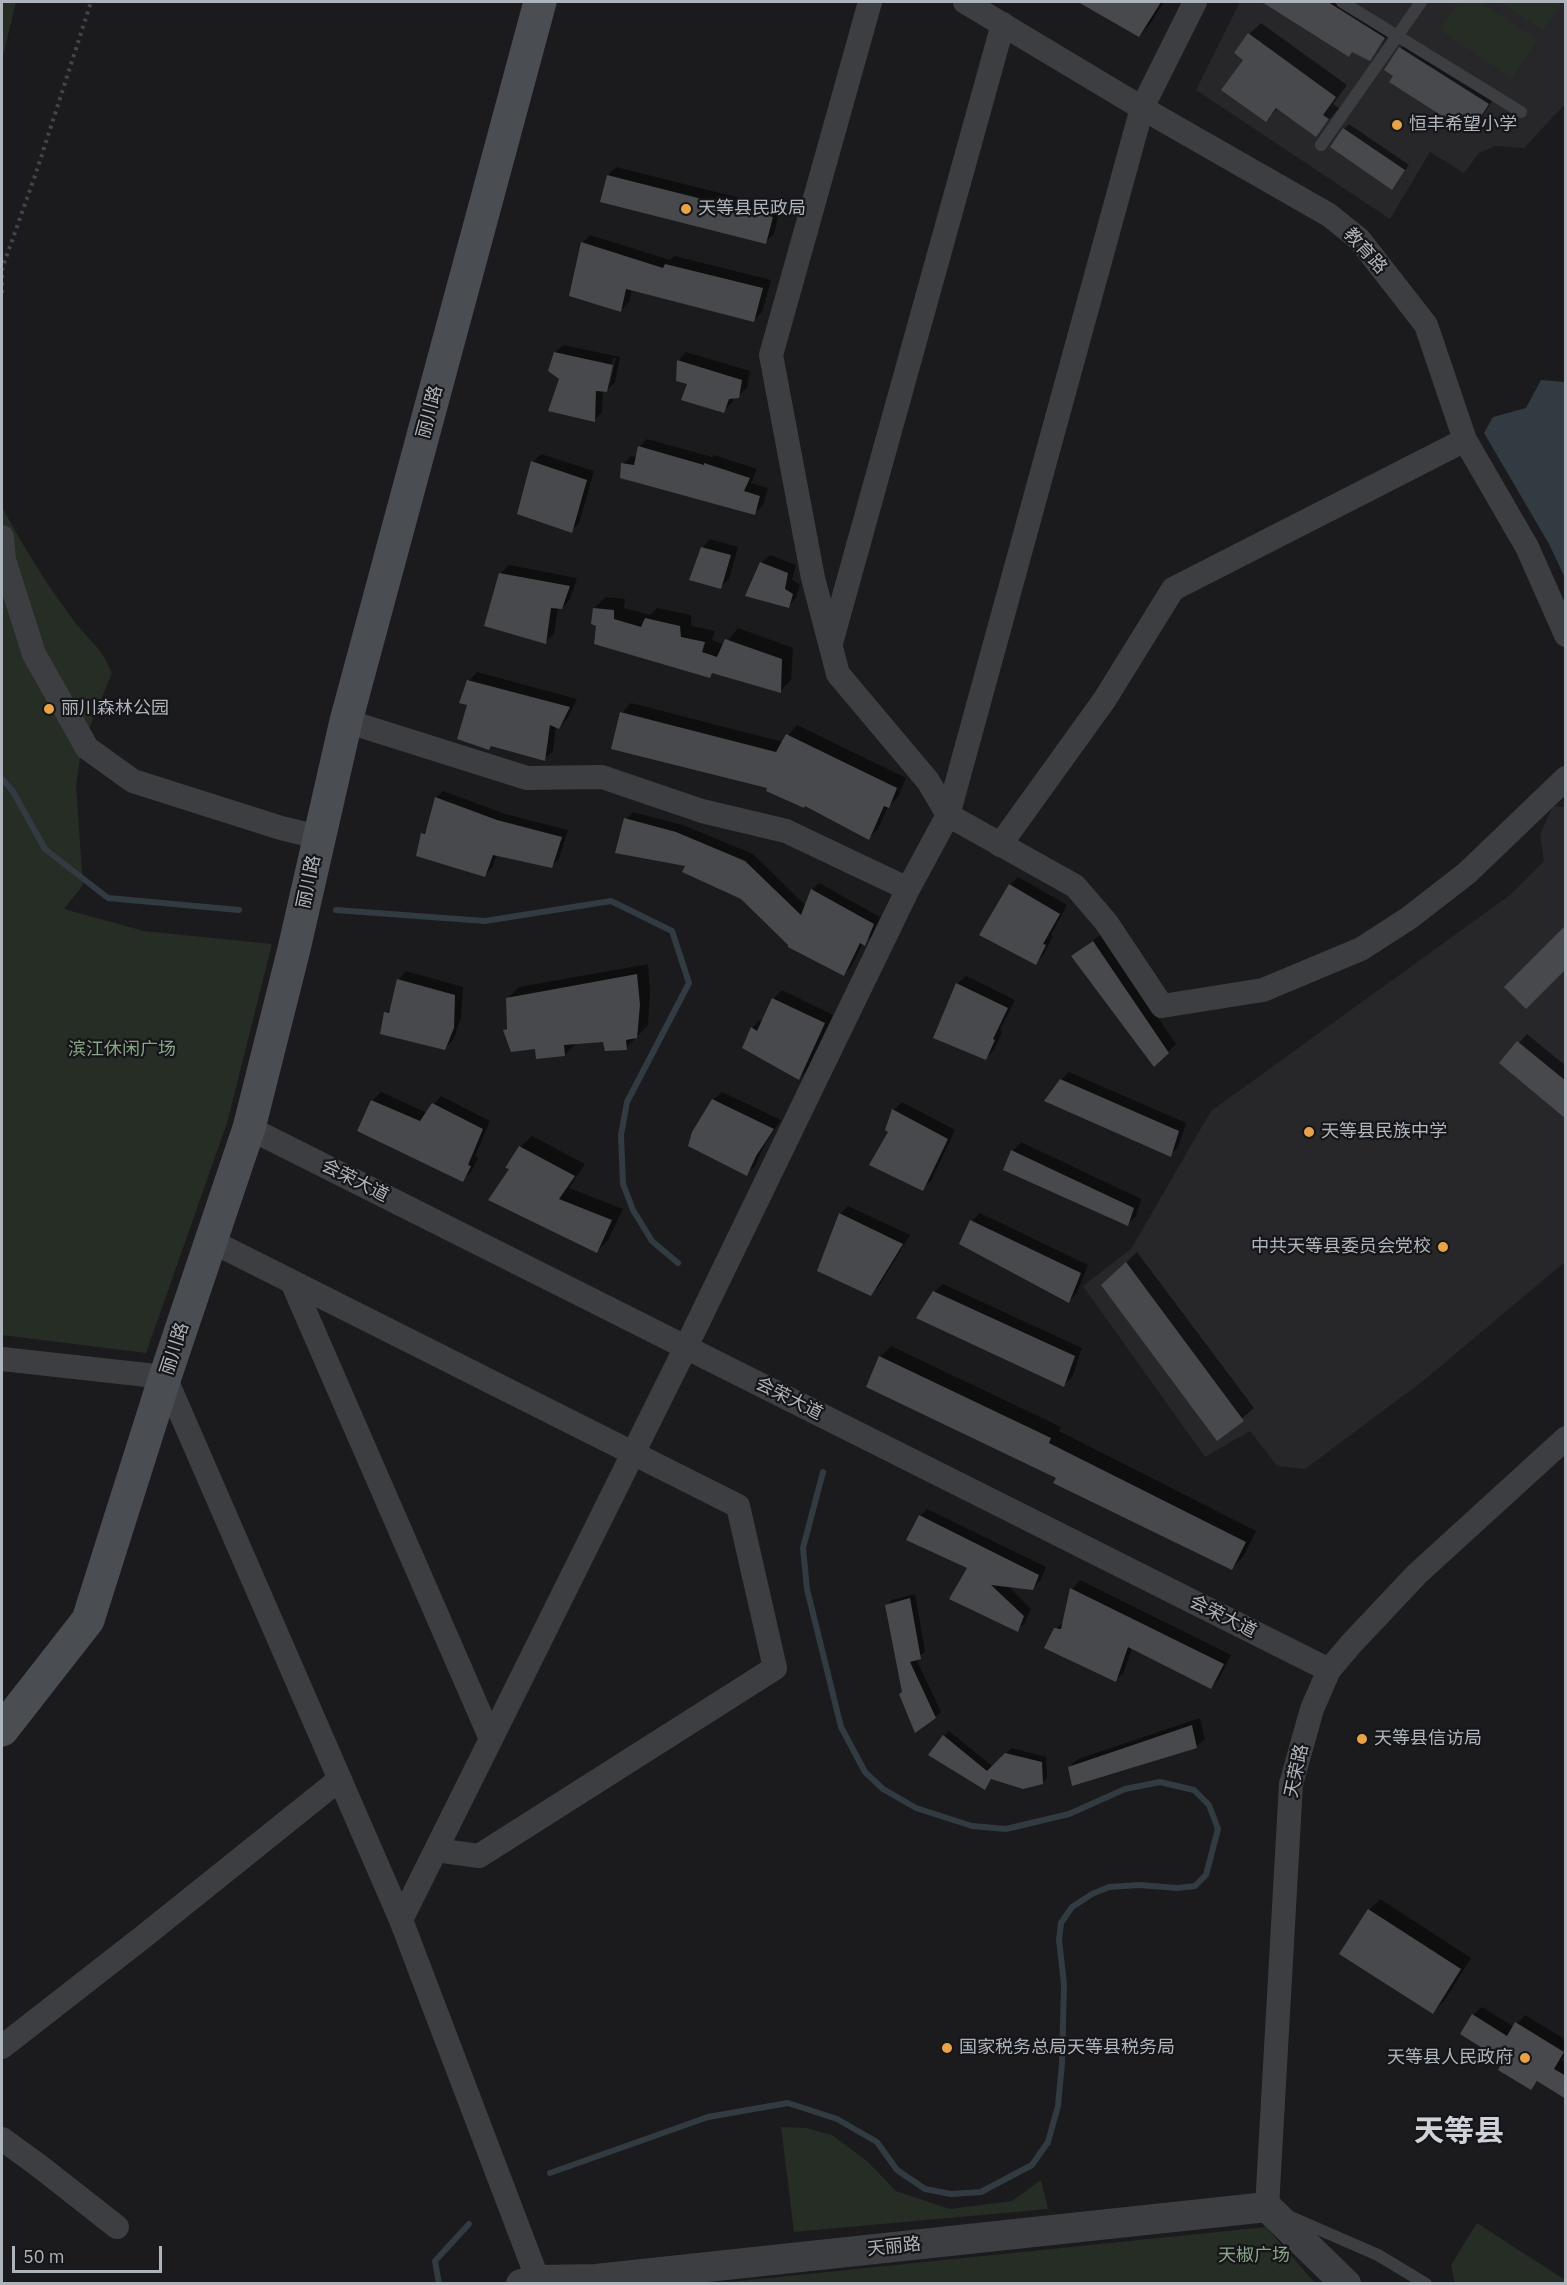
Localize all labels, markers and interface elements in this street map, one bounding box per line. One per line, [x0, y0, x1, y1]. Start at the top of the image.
place label: 恒丰希望小学 [1409, 114, 1517, 136]
marker: 恒丰希望小学 [1390, 118, 1404, 132]
place label: 天等县民政局 [698, 198, 806, 220]
marker: 天等县民政局 [679, 202, 693, 216]
street label: 教育路 [1339, 224, 1391, 278]
street label: 丽川路 [413, 383, 447, 441]
place label: 丽川森林公园 [61, 698, 169, 720]
marker: 丽川森林公园 [42, 702, 56, 716]
street label: 丽川路 [293, 853, 325, 911]
park label: 滨江休闲广场 [68, 1039, 176, 1061]
place label: 天等县民族中学 [1321, 1121, 1447, 1143]
marker: 天等县民族中学 [1302, 1125, 1316, 1139]
street label: 会荣大道 [318, 1155, 392, 1207]
place label: 中共天等县委员会党校 [1251, 1236, 1431, 1258]
marker: 中共天等县委员会党校 [1436, 1240, 1450, 1254]
street label: 丽川路 [156, 1320, 194, 1378]
street label: 会荣大道 [752, 1373, 826, 1425]
street label: 会荣大道 [1186, 1591, 1260, 1643]
place label: 天等县信访局 [1374, 1728, 1482, 1750]
marker: 天等县信访局 [1355, 1732, 1369, 1746]
street label: 天荣路 [1281, 1742, 1313, 1800]
place label: 国家税务总局天等县税务局 [959, 2037, 1175, 2059]
marker: 国家税务总局天等县税务局 [940, 2041, 954, 2055]
place label: 天等县人民政府 [1387, 2047, 1513, 2069]
marker: 天等县人民政府 [1518, 2051, 1532, 2065]
district label: 天等县 [1414, 2114, 1504, 2150]
street label: 天丽路 [866, 2233, 922, 2261]
scale bar [15, 2234, 165, 2272]
text: 50 m [23, 2245, 65, 2268]
park label: 天椒广场 [1218, 2245, 1290, 2267]

